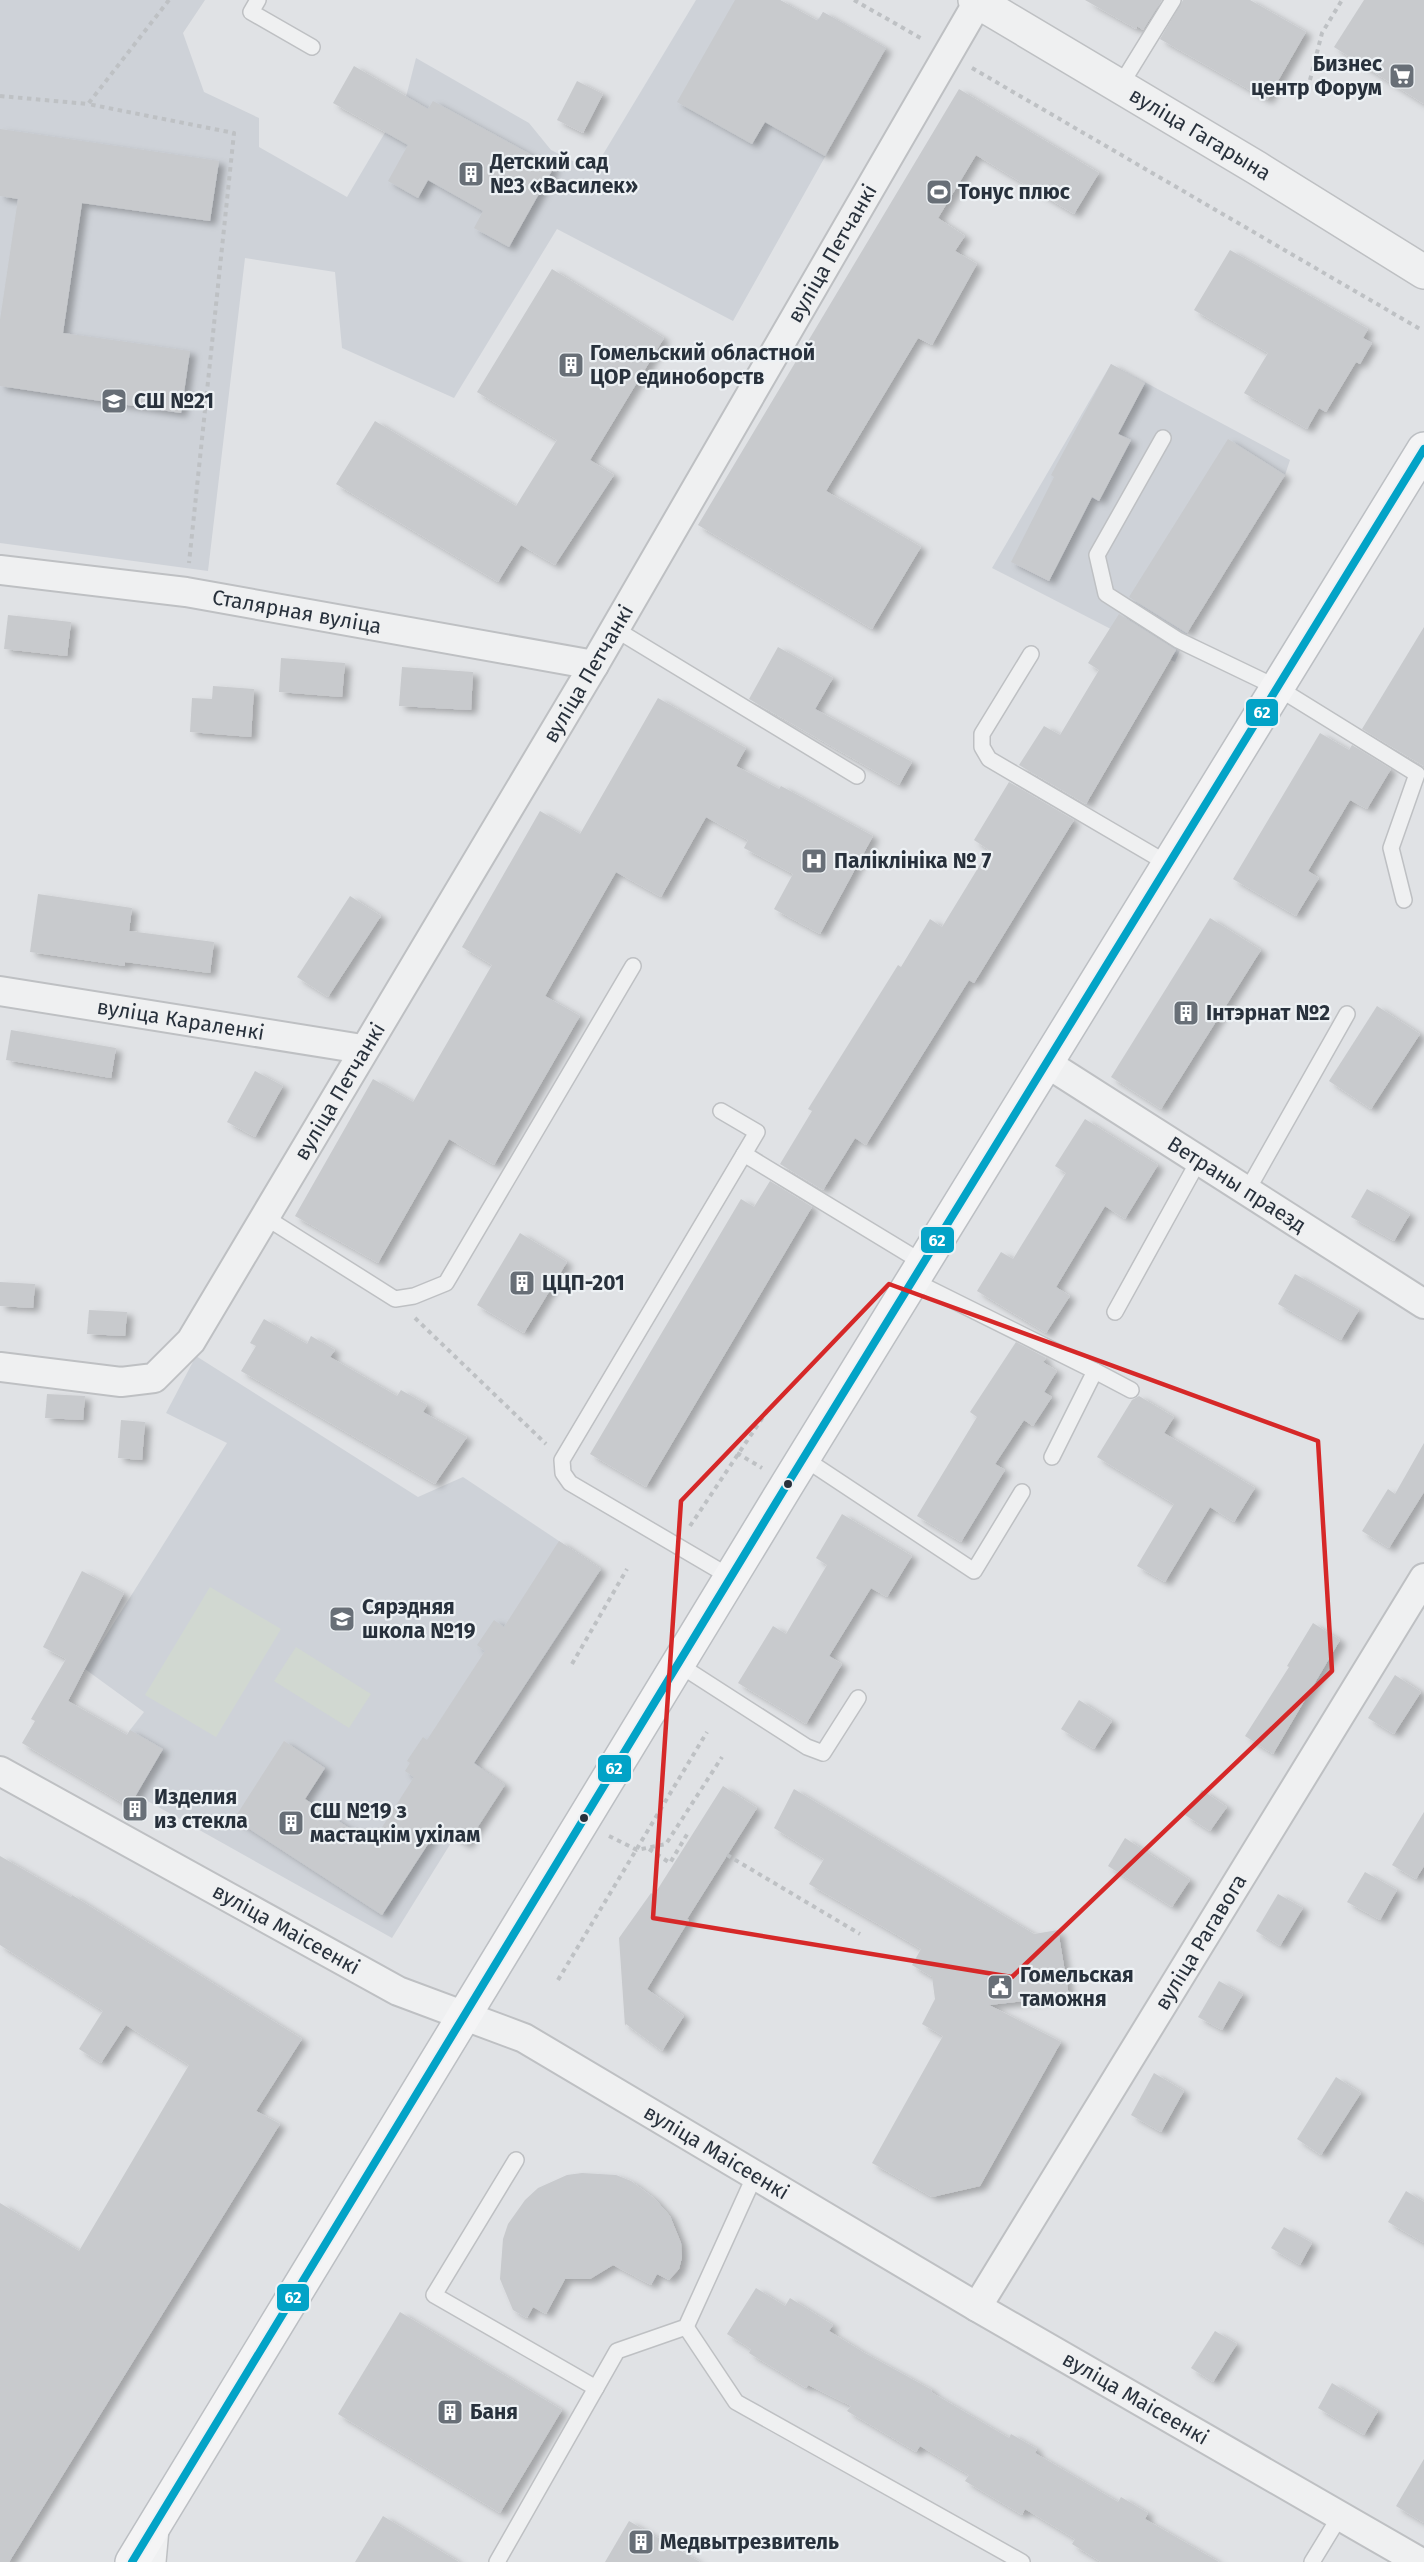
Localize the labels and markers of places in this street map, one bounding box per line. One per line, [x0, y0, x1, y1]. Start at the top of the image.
place label: Бизнес центр Форум [1251, 51, 1382, 101]
supermarket icon: Бизнес центр Форум [1387, 61, 1417, 91]
place label: Детский сад №3 «Василек» [489, 149, 638, 199]
building icon: Детский сад №3 «Василек» [456, 159, 486, 189]
sports icon: Тонус плюс [924, 177, 954, 207]
place label: Тонус плюс [958, 179, 1070, 205]
place label: Гомельский областной ЦОР единоборств [590, 340, 815, 390]
building icon: Гомельский областной ЦОР единоборств [556, 350, 586, 380]
school or university icon: СШ №21 [99, 386, 129, 416]
place label: СШ №21 [134, 388, 214, 414]
hospital icon: Паліклініка № 7 [799, 846, 829, 876]
place label: Паліклініка № 7 [834, 848, 991, 874]
building icon: Інтэрнат №2 [1171, 998, 1201, 1028]
place label: Інтэрнат №2 [1206, 1000, 1330, 1026]
building icon: ЦЦП-201 [507, 1268, 537, 1298]
place label: ЦЦП-201 [542, 1270, 625, 1296]
unlabelled marker [782, 1478, 794, 1490]
place label: Сярэдняя школа №19 [362, 1594, 476, 1644]
school or university icon: Сярэдняя школа №19 [327, 1604, 357, 1634]
place label: Изделия из стекла [154, 1784, 248, 1834]
building icon: Изделия из стекла [120, 1794, 150, 1824]
place label: СШ №19 з мастацкім ухілам [310, 1798, 480, 1848]
building icon: СШ №19 з мастацкім ухілам [276, 1808, 306, 1838]
unlabelled marker [578, 1812, 590, 1824]
place label: Гомельская таможня [1020, 1962, 1134, 2012]
public building icon: Гомельская таможня [985, 1972, 1015, 2002]
building icon: Баня [435, 2397, 465, 2427]
place label: Баня [470, 2399, 518, 2425]
building icon: Медвытрезвитель [626, 2527, 656, 2557]
place label: Медвытрезвитель [660, 2529, 839, 2555]

